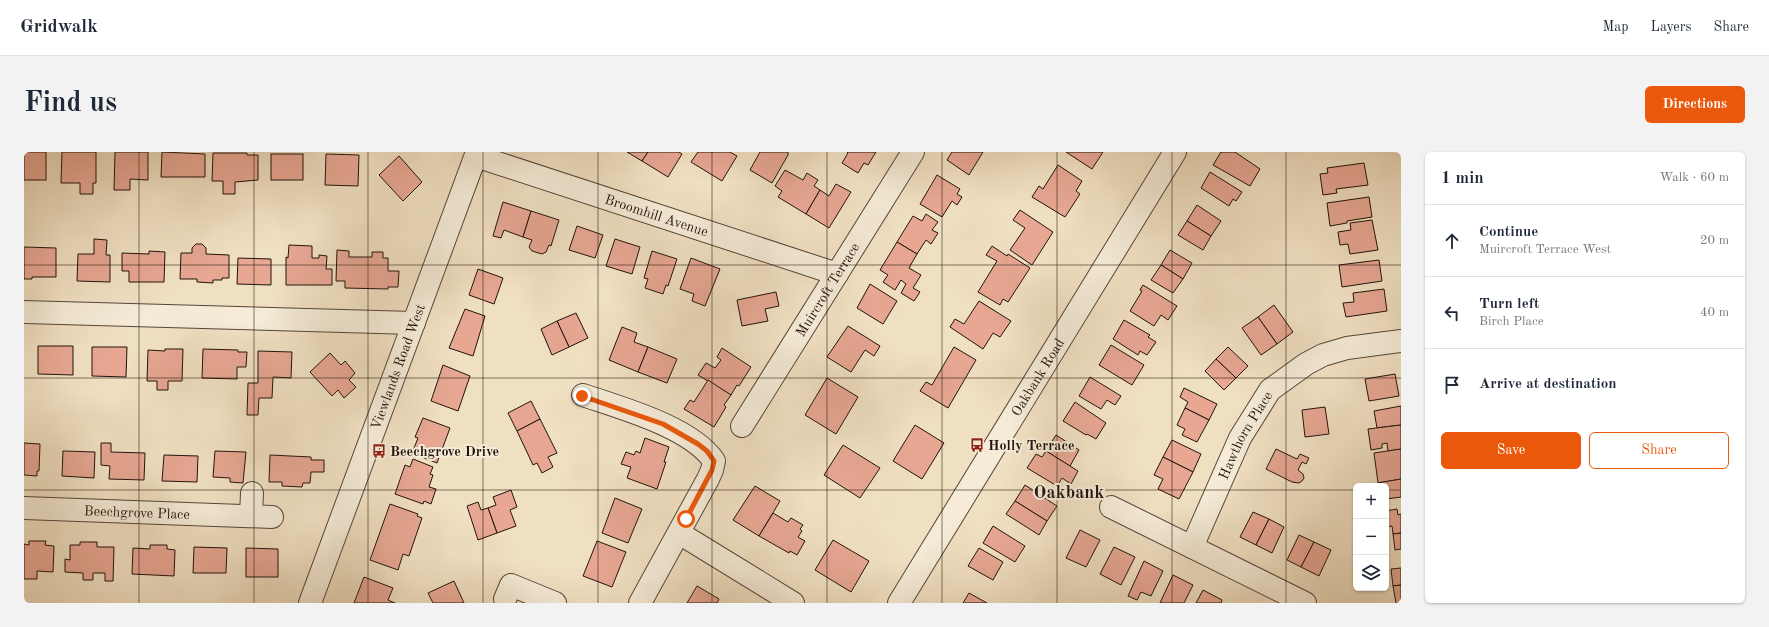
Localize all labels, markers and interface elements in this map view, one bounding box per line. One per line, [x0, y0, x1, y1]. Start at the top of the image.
text: Gridwalk [20, 18, 98, 37]
text: Map [1603, 20, 1629, 34]
text: Layers [1651, 20, 1692, 34]
text: Share [1714, 20, 1749, 34]
button: Directions [1645, 86, 1745, 123]
text: Find us [24, 90, 117, 118]
text: 1 min [1441, 170, 1484, 187]
text: Walk · 60 m [1660, 171, 1729, 184]
street label: Broomhill Avenue [603, 193, 710, 239]
text: Continue [1479, 225, 1538, 240]
icon: ahead [1441, 230, 1463, 252]
text: 20 m [1700, 234, 1729, 247]
street label: Muircroft Terrace [794, 241, 862, 339]
text: Muircroft Terrace West [1479, 243, 1611, 256]
text: Turn left [1479, 297, 1539, 312]
street label: Viewlands Road West [369, 302, 428, 432]
icon: left [1441, 302, 1463, 324]
text: 40 m [1700, 306, 1729, 319]
text: Birch Place [1479, 315, 1544, 328]
street label: Oakbank Road [1009, 336, 1067, 419]
icon: arrive [1441, 374, 1463, 396]
text: Arrive at destination [1479, 377, 1617, 392]
route end [573, 387, 591, 405]
street label: Hawthorn Place [1217, 389, 1275, 482]
button: Save [1441, 432, 1581, 469]
button: Share [1589, 432, 1729, 469]
bus stop icon: Holly Terrace [969, 437, 985, 453]
place label: Holly Terrace [988, 439, 1075, 453]
bus stop icon: Beechgrove Drive [371, 443, 387, 459]
place label: Beechgrove Drive [390, 445, 499, 459]
map controls [1353, 483, 1389, 591]
button: + [1353, 483, 1389, 519]
district label: Oakbank [1034, 484, 1104, 502]
street label: Beechgrove Place [84, 504, 190, 522]
route start [677, 510, 695, 528]
button: − [1353, 519, 1389, 555]
button: layers [1353, 555, 1389, 591]

